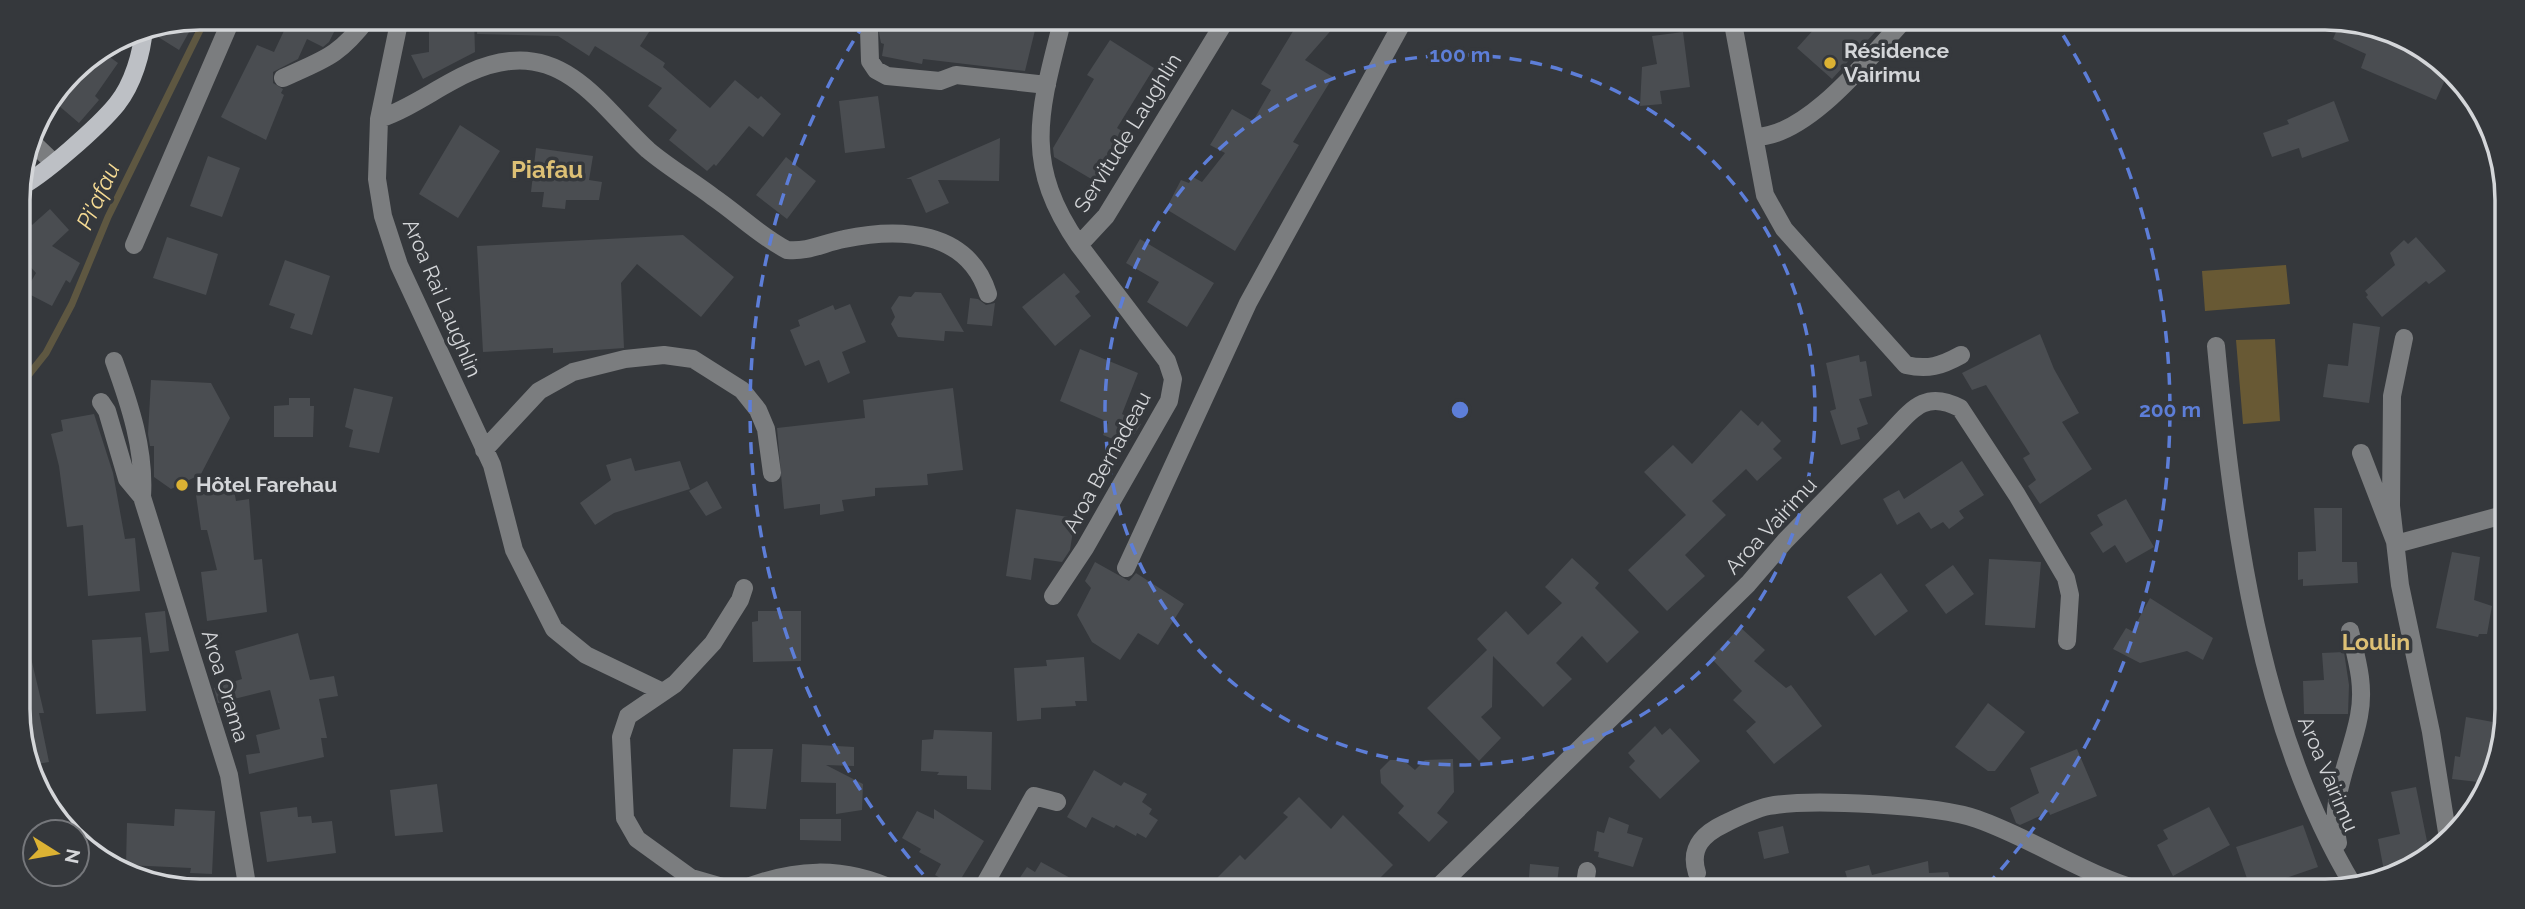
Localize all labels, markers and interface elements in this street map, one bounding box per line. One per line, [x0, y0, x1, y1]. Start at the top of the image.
place label: Résidence Vairimu [1844, 38, 1949, 87]
text: 100 m [1430, 42, 1490, 67]
street label: Servitude Laughlin [1069, 49, 1187, 217]
marker: Résidence Vairimu [1822, 55, 1838, 71]
district label: Piafau [511, 155, 583, 184]
water label: Pi'afau [70, 158, 125, 233]
street label: Aroa Rai Laughlin [398, 215, 487, 381]
street label: Aroa Bernadeau [1058, 387, 1156, 537]
text: 200 m [2139, 397, 2201, 422]
centre of rings [1448, 398, 1472, 422]
place label: Hôtel Farehau [196, 472, 337, 497]
street label: Aroa Vairimu [1720, 472, 1822, 579]
marker: Hôtel Farehau [174, 477, 190, 493]
street label: Aroa Orama [197, 627, 254, 745]
district label: Loulin [2342, 628, 2410, 655]
street label: Aroa Vairimu [2293, 712, 2364, 835]
north arrow [21, 818, 91, 888]
text: N [61, 847, 85, 865]

